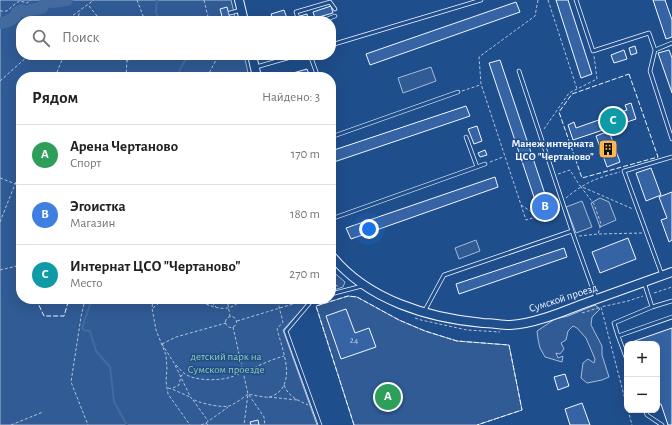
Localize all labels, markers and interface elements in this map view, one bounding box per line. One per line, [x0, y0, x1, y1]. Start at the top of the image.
search box [16, 16, 336, 60]
icon: search [30, 27, 52, 49]
text: Поиск [62, 30, 100, 45]
text: Рядом [32, 89, 78, 106]
text: Найдено: 3 [262, 91, 320, 104]
pin: C [600, 106, 626, 136]
place label: Манеж интерната ЦСО "Чертаново" [511, 138, 594, 162]
building icon: Манеж интерната ЦСО "Чертаново" [597, 138, 619, 160]
text: Арена Чертаново [70, 139, 178, 154]
text: A [41, 148, 49, 161]
text: 170 m [291, 148, 320, 161]
text: Спорт [70, 157, 101, 170]
pin: B [532, 192, 558, 222]
text: Эгоистка [70, 199, 126, 214]
text: B [41, 208, 49, 221]
text: 180 m [290, 208, 320, 221]
text: Магазин [70, 217, 116, 230]
your location [359, 219, 379, 239]
text: Интернат ЦСО "Чертаново" [70, 259, 241, 274]
text: C [42, 268, 48, 281]
text: 270 m [289, 268, 320, 281]
text: Место [70, 277, 102, 290]
street label: Сумской проезд [527, 282, 599, 314]
house number: 24 [350, 336, 359, 345]
map controls [624, 341, 660, 413]
button: + [624, 341, 660, 377]
park label: детский парк на Сумском проезде [187, 351, 265, 375]
button: − [624, 377, 660, 413]
pin: A [375, 382, 401, 412]

